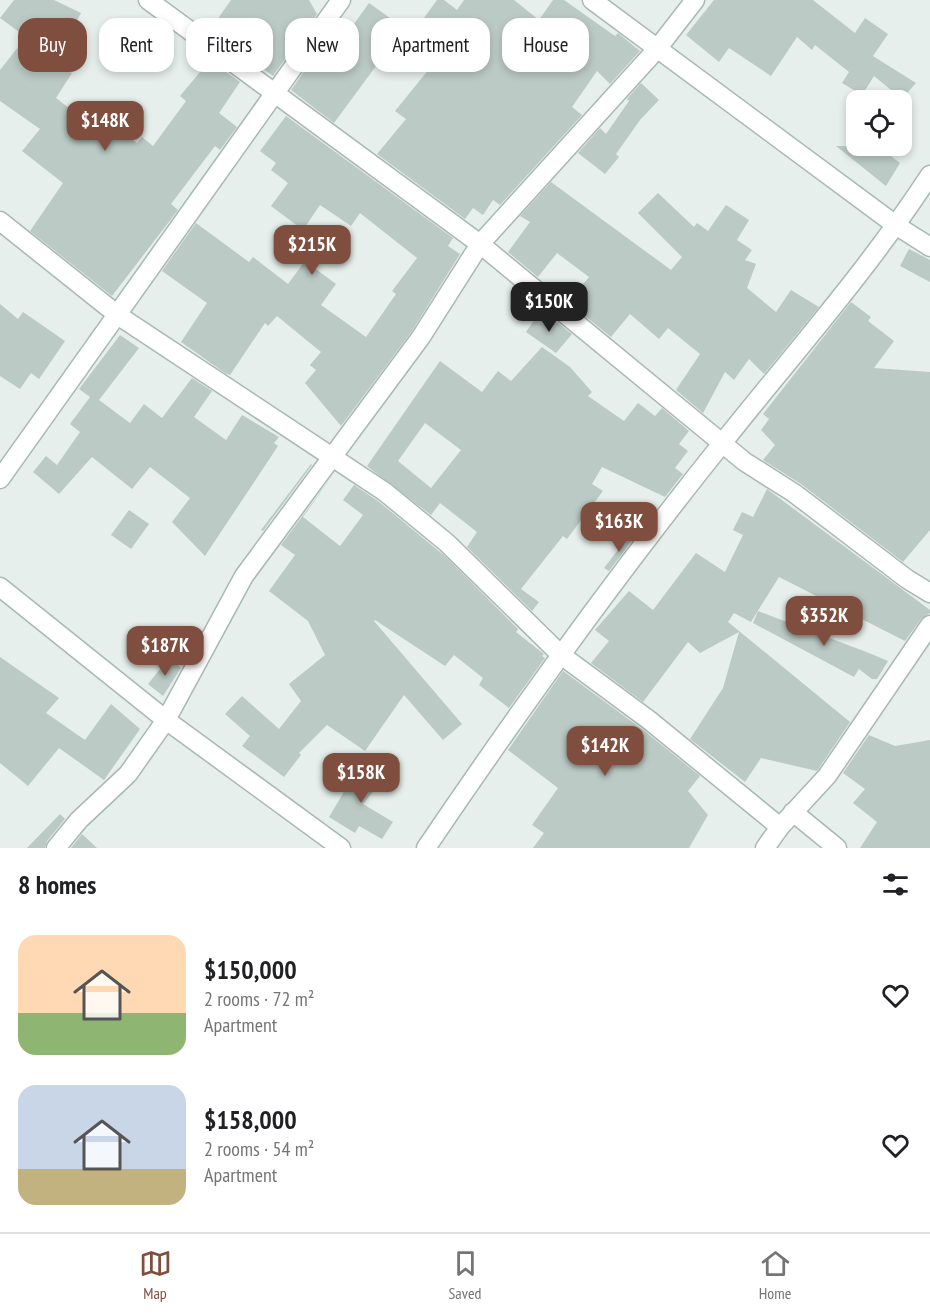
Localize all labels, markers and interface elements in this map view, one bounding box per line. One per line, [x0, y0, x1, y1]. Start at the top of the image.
chip: Buy [18, 18, 87, 72]
chip: Rent [99, 18, 174, 72]
chip: Filters [186, 18, 273, 72]
chip: New [285, 18, 359, 72]
chip: Apartment [371, 18, 490, 72]
chip: House [502, 18, 589, 72]
map controls [846, 90, 912, 156]
button: locate [846, 90, 912, 156]
pin: $148K [63, 101, 147, 152]
text: $148K [81, 107, 129, 133]
pin: $215K [270, 225, 354, 276]
text: $215K [288, 231, 336, 257]
pin: $150K [507, 282, 591, 333]
text: $150K [525, 288, 573, 314]
pin: $163K [577, 502, 661, 553]
text: $163K [595, 508, 643, 534]
pin: $352K [782, 596, 866, 647]
text: $352K [800, 602, 848, 628]
pin: $187K [123, 626, 207, 677]
text: $187K [141, 632, 189, 658]
pin: $142K [563, 726, 647, 777]
text: $142K [581, 732, 629, 758]
pin: $158K [319, 753, 403, 804]
text: $158K [337, 759, 385, 785]
text: 8 homes [18, 868, 96, 901]
icon: filters [879, 868, 912, 901]
text: $150,000 [204, 953, 297, 986]
icon: home [66, 959, 138, 1031]
icon: heart [879, 979, 912, 1012]
text: 2 rooms · 72 m² [204, 986, 314, 1012]
text: Apartment [204, 1012, 277, 1038]
text: $158,000 [204, 1103, 297, 1136]
icon: home [66, 1109, 138, 1181]
icon: heart [879, 1129, 912, 1162]
text: 2 rooms · 54 m² [204, 1136, 314, 1162]
text: Apartment [204, 1162, 277, 1188]
tab: Map [139, 1247, 172, 1303]
tab: Saved [449, 1247, 482, 1303]
tab: Home [759, 1247, 792, 1303]

